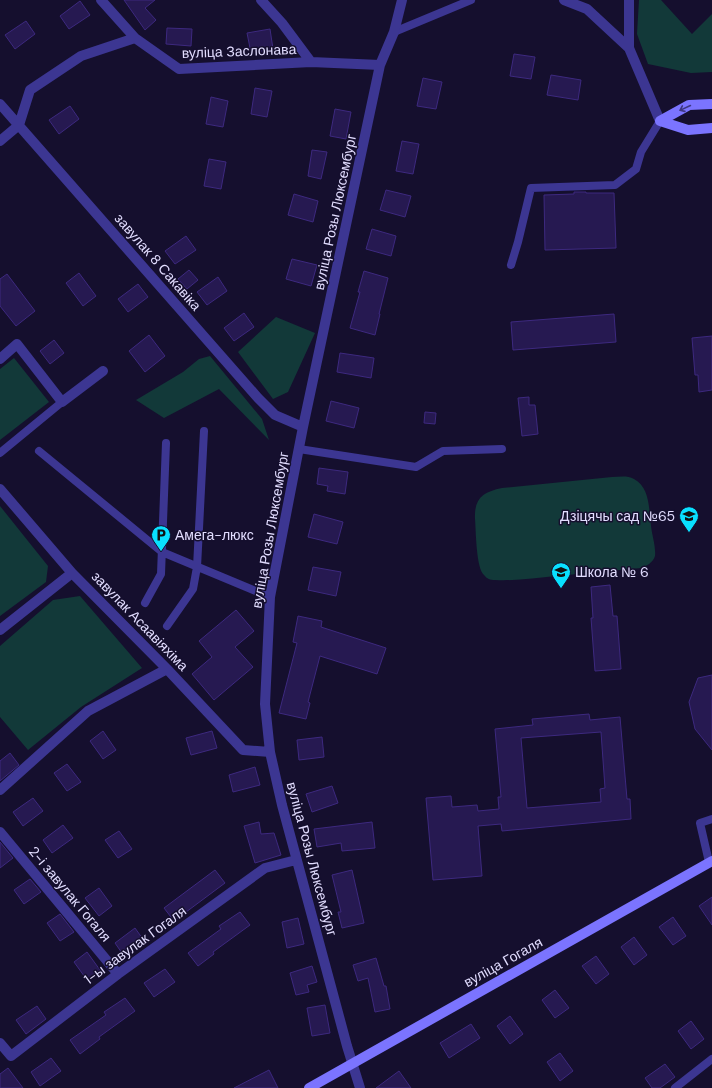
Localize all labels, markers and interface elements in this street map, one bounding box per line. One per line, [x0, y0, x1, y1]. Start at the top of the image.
street label: вуліца Заслонава [181, 40, 297, 62]
one-way arrow [679, 105, 691, 112]
street label: вуліца Розы Люксембург [310, 132, 360, 292]
street label: завулак 8 Сакавіка [111, 210, 205, 315]
street label: вуліца Розы Люксембург [247, 450, 293, 610]
school or university icon: Дзіцячы сад №65 [678, 505, 700, 533]
place label: Дзіцячы сад №65 [560, 507, 675, 525]
parking icon: Амега-люкс [150, 524, 172, 552]
place label: Амега-люкс [175, 526, 254, 544]
school or university icon: Школа № 6 [550, 561, 572, 589]
place label: Школа № 6 [575, 563, 649, 581]
street label: завулак Асаавіяхіма [88, 567, 192, 675]
street label: вуліца Розы Люксембург [283, 780, 341, 938]
street label: 2-і завулак Гогаля [25, 843, 115, 945]
street label: 1-ы завулак Гогаля [80, 902, 190, 988]
street label: вуліца Гогаля [460, 933, 546, 991]

